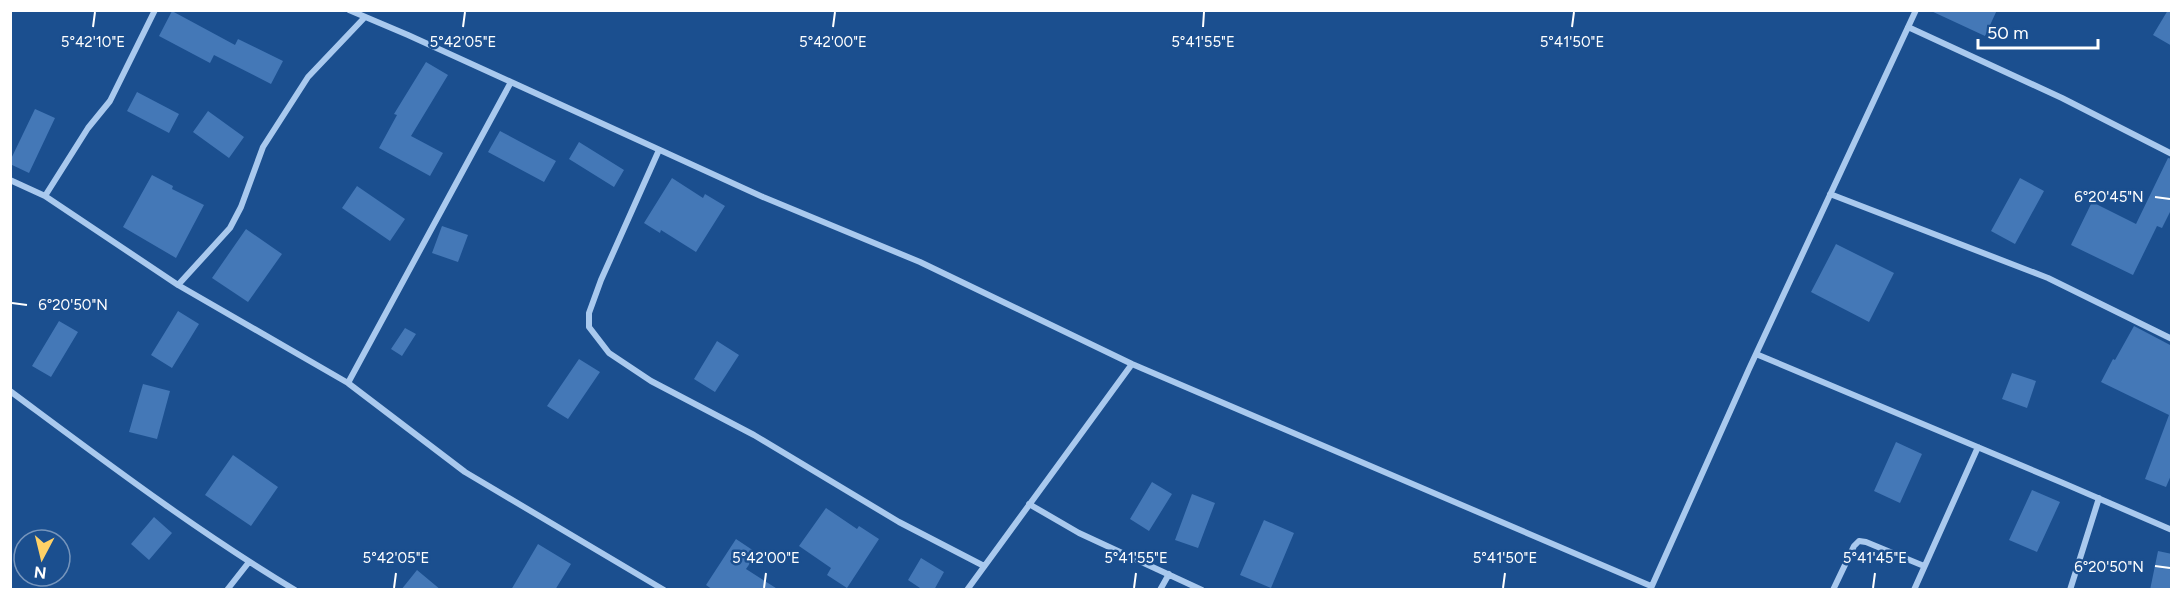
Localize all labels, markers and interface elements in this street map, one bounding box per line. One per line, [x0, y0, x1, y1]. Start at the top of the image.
scale bar [1978, 12, 2098, 50]
text: 50 m [1987, 22, 2029, 44]
text: 5°42'10"E [61, 33, 125, 51]
text: 5°42'05"E [430, 33, 496, 51]
text: 5°42'00"E [799, 33, 867, 51]
text: 5°41'55"E [1171, 33, 1235, 51]
text: 5°41'50"E [1540, 33, 1604, 51]
text: 6°20'45"N [2074, 188, 2144, 206]
text: 6°20'50"N [38, 296, 108, 314]
north arrow [12, 528, 72, 588]
text: 5°42'05"E [363, 549, 429, 567]
text: 5°42'00"E [732, 549, 800, 567]
text: 5°41'55"E [1104, 549, 1168, 567]
text: 5°41'50"E [1473, 549, 1537, 567]
text: 5°41'45"E [1843, 549, 1907, 567]
text: 6°20'50"N [2074, 558, 2144, 576]
text: N [33, 562, 48, 583]

